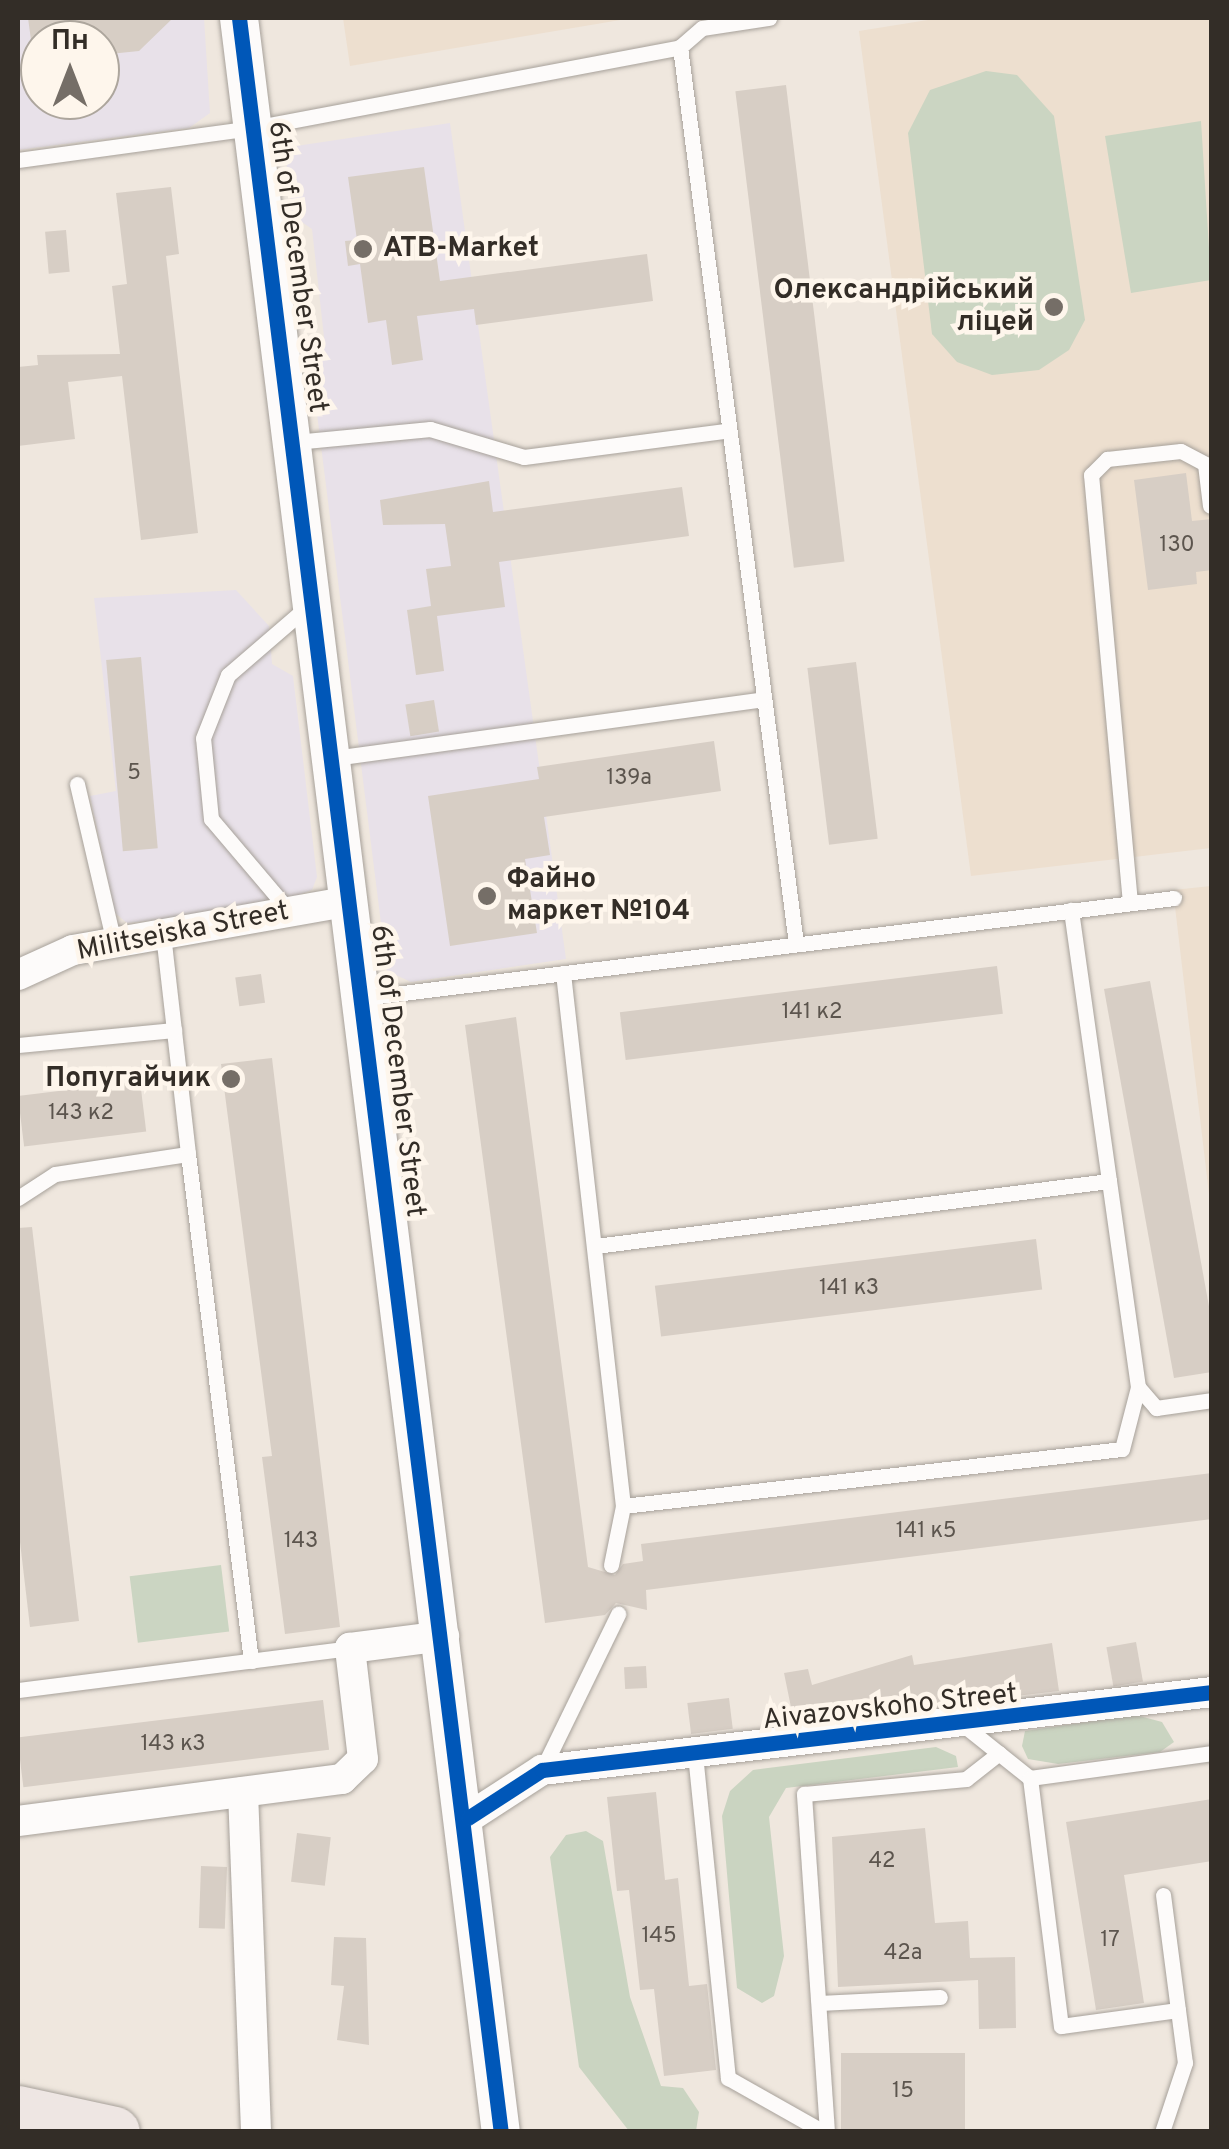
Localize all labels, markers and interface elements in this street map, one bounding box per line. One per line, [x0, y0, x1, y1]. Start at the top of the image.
north arrow [20, 20, 120, 120]
text: Пн [51, 24, 89, 60]
street label: 6th of December Street [260, 119, 334, 415]
place label: ATB-Market [383, 232, 539, 266]
marker: ATB-Market [352, 238, 374, 260]
place label: Олександрійський ліцей [773, 274, 1034, 340]
marker: Олександрійський ліцей [1043, 296, 1065, 318]
house number: 130 [1159, 533, 1195, 559]
house number: 5 [127, 761, 141, 787]
house number: 139а [606, 766, 652, 792]
place label: Файно маркет №104 [507, 863, 690, 929]
marker: Файно маркет №104 [476, 885, 498, 907]
street label: Militseiska Street [74, 895, 292, 969]
street label: 6th of December Street [362, 923, 432, 1219]
house number: 141 к2 [782, 1000, 842, 1026]
place label: Попугайчик [45, 1062, 211, 1096]
marker: Попугайчик [220, 1068, 242, 1090]
house number: 143 к2 [48, 1101, 114, 1127]
house number: 141 к3 [819, 1276, 879, 1302]
house number: 141 к5 [896, 1519, 956, 1545]
house number: 143 [284, 1529, 318, 1555]
street label: Aivazovskoho Street [761, 1678, 1019, 1738]
house number: 143 к3 [140, 1732, 206, 1758]
house number: 42 [868, 1849, 896, 1875]
house number: 145 [641, 1924, 677, 1950]
house number: 17 [1100, 1928, 1120, 1954]
house number: 42а [884, 1941, 922, 1967]
house number: 15 [892, 2079, 914, 2105]

